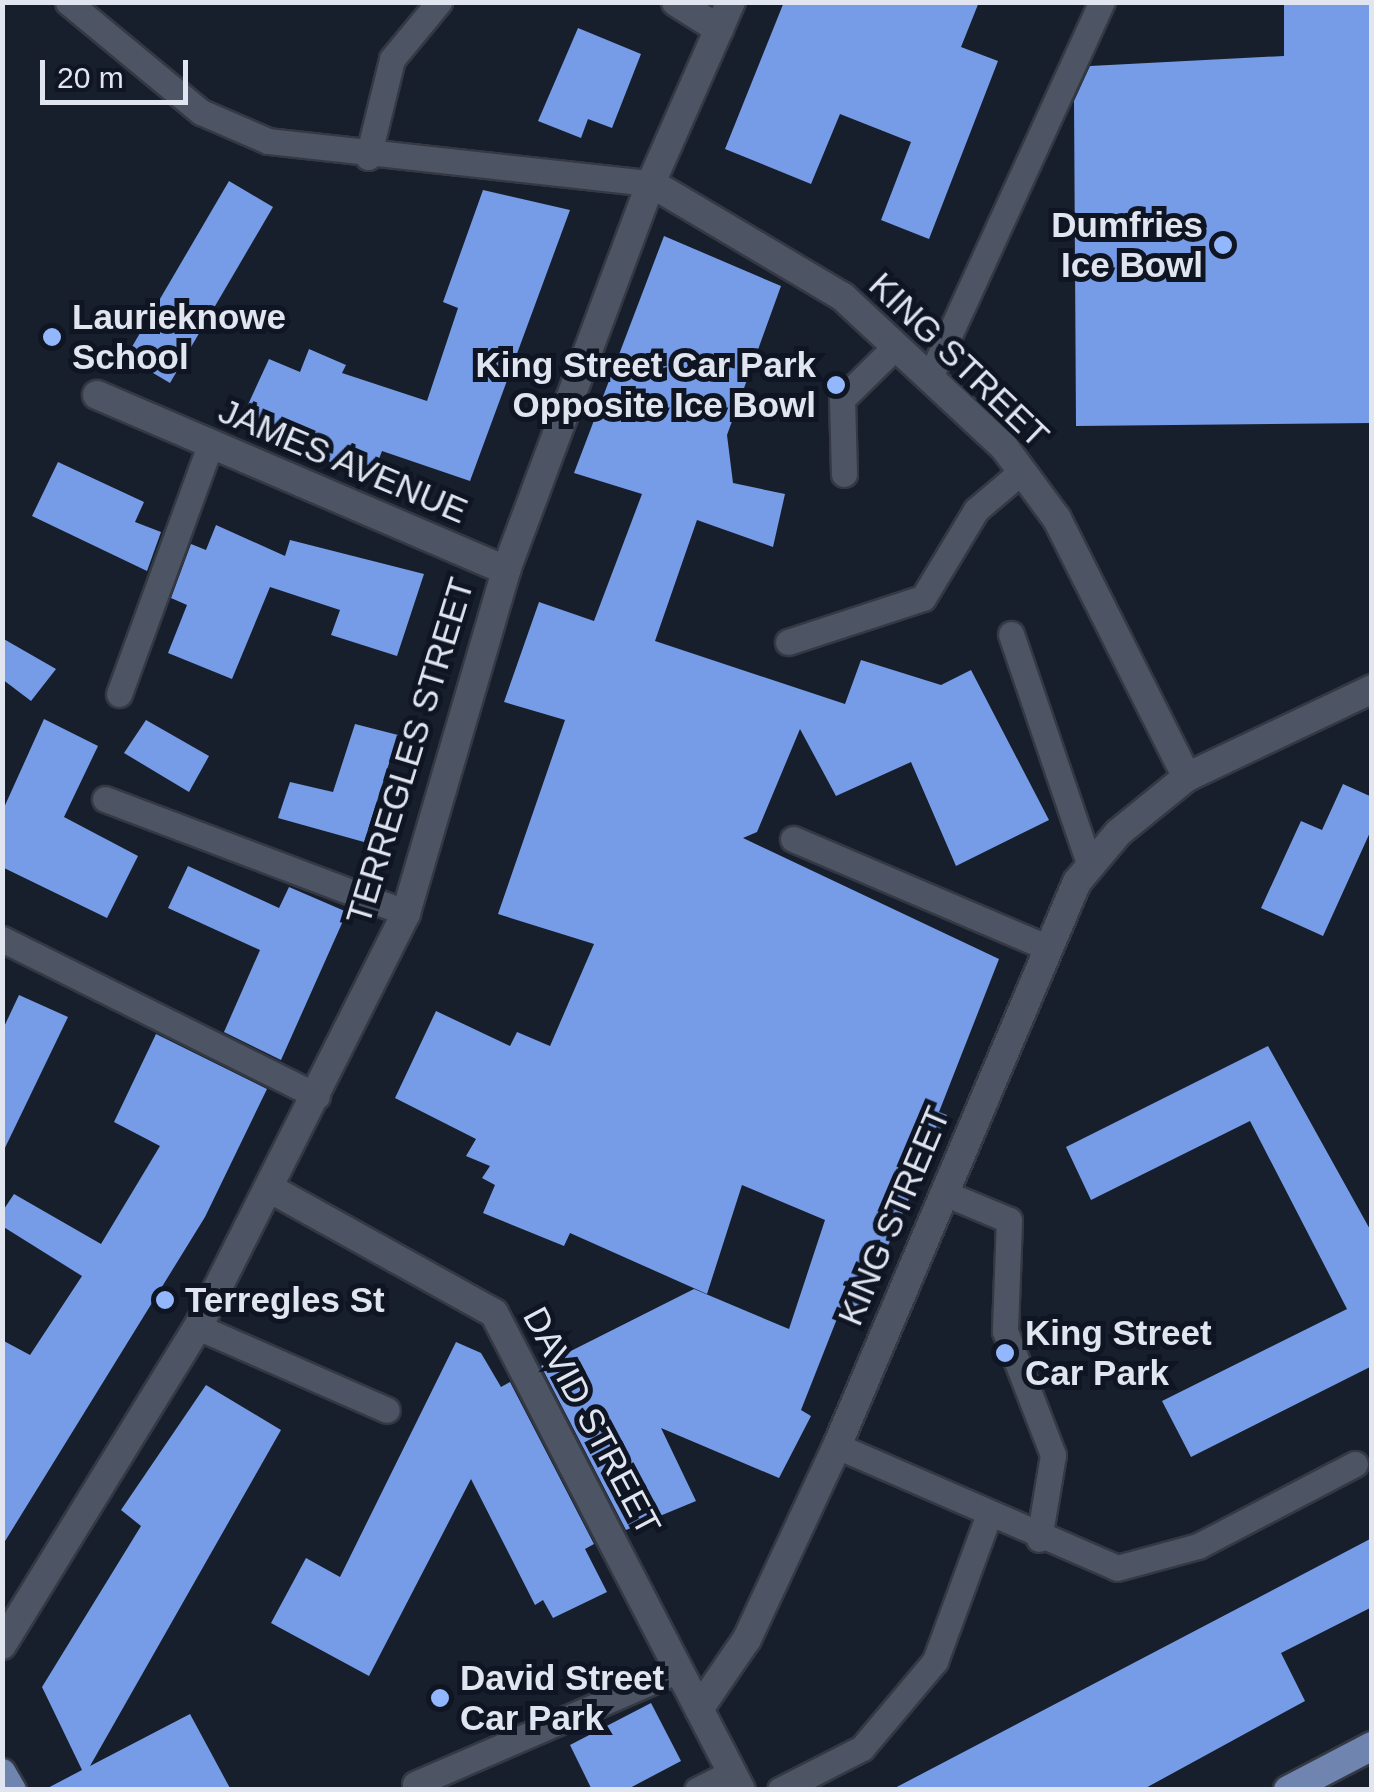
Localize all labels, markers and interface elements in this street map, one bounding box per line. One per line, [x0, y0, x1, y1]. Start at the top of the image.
scale bar [45, 40, 192, 102]
text: 20 m [57, 61, 124, 94]
place label: Dumfries Ice Bowl [1051, 204, 1203, 286]
marker: Dumfries Ice Bowl [1212, 234, 1234, 256]
street label: KING STREET [860, 264, 1058, 456]
place label: Laurieknowe School [72, 296, 286, 378]
marker: Laurieknowe School [41, 326, 63, 348]
place label: King Street Car Park Opposite Ice Bowl [476, 344, 816, 426]
marker: King Street Car Park Opposite Ice Bowl [825, 374, 847, 396]
street label: JAMES AVENUE [212, 389, 474, 533]
street label: TERREGLES STREET [337, 573, 483, 929]
street label: KING STREET [829, 1100, 959, 1332]
place label: Terregles St [185, 1279, 385, 1321]
marker: Terregles St [154, 1289, 176, 1311]
street label: DAVID STREET [514, 1300, 670, 1542]
place label: King Street Car Park [1025, 1312, 1212, 1394]
marker: King Street Car Park [994, 1342, 1016, 1364]
place label: David Street Car Park [460, 1657, 664, 1739]
marker: David Street Car Park [429, 1687, 451, 1709]

